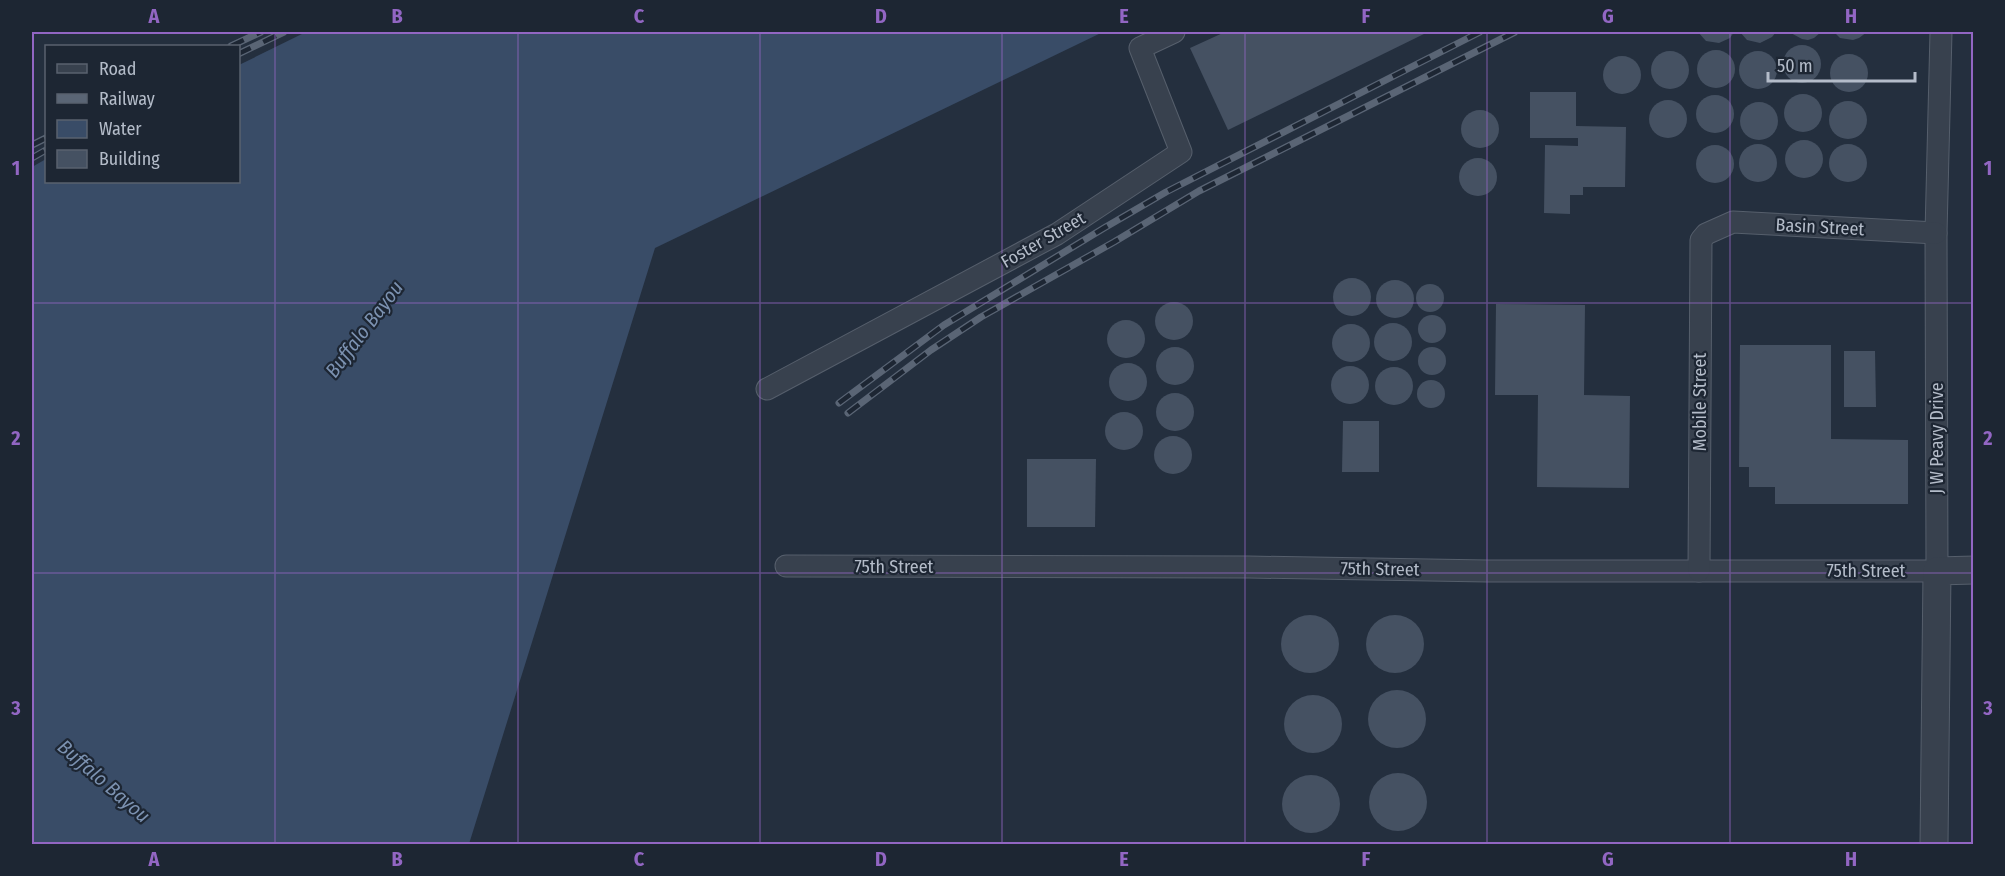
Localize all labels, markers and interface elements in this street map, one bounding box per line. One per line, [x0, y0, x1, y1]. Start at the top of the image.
text: A [148, 4, 161, 28]
text: B [391, 4, 403, 28]
text: C [634, 4, 645, 28]
text: D [875, 4, 887, 28]
text: E [1119, 4, 1129, 28]
text: F [1362, 4, 1371, 28]
text: G [1602, 4, 1614, 28]
text: H [1845, 4, 1857, 28]
legend [45, 45, 240, 183]
scale bar [1768, 45, 1915, 83]
text: 50 m [1777, 55, 1813, 77]
text: Road [99, 58, 136, 80]
text: Railway [99, 88, 155, 110]
text: Water [99, 118, 142, 140]
text: Building [99, 148, 160, 170]
text: 1 [12, 156, 20, 180]
text: 1 [1984, 156, 1992, 180]
street label: Foster Street [997, 207, 1089, 273]
street label: Basin Street [1775, 214, 1865, 240]
water label: Buffalo Bayou [320, 276, 408, 382]
street label: Mobile Street [1689, 353, 1711, 451]
street label: J W Peavy Drive [1926, 382, 1948, 494]
text: 2 [10, 426, 21, 450]
text: 2 [1982, 426, 1993, 450]
street label: 75th Street [854, 556, 934, 578]
street label: 75th Street [1340, 557, 1420, 581]
street label: 75th Street [1826, 560, 1906, 582]
text: 3 [10, 696, 21, 720]
text: 3 [1982, 696, 1993, 720]
water label: Buffalo Bayou [53, 734, 155, 828]
text: A [148, 847, 161, 871]
text: B [391, 847, 403, 871]
text: C [634, 847, 645, 871]
text: D [875, 847, 887, 871]
text: E [1119, 847, 1129, 871]
text: F [1362, 847, 1371, 871]
text: G [1602, 847, 1614, 871]
text: H [1845, 847, 1857, 871]

